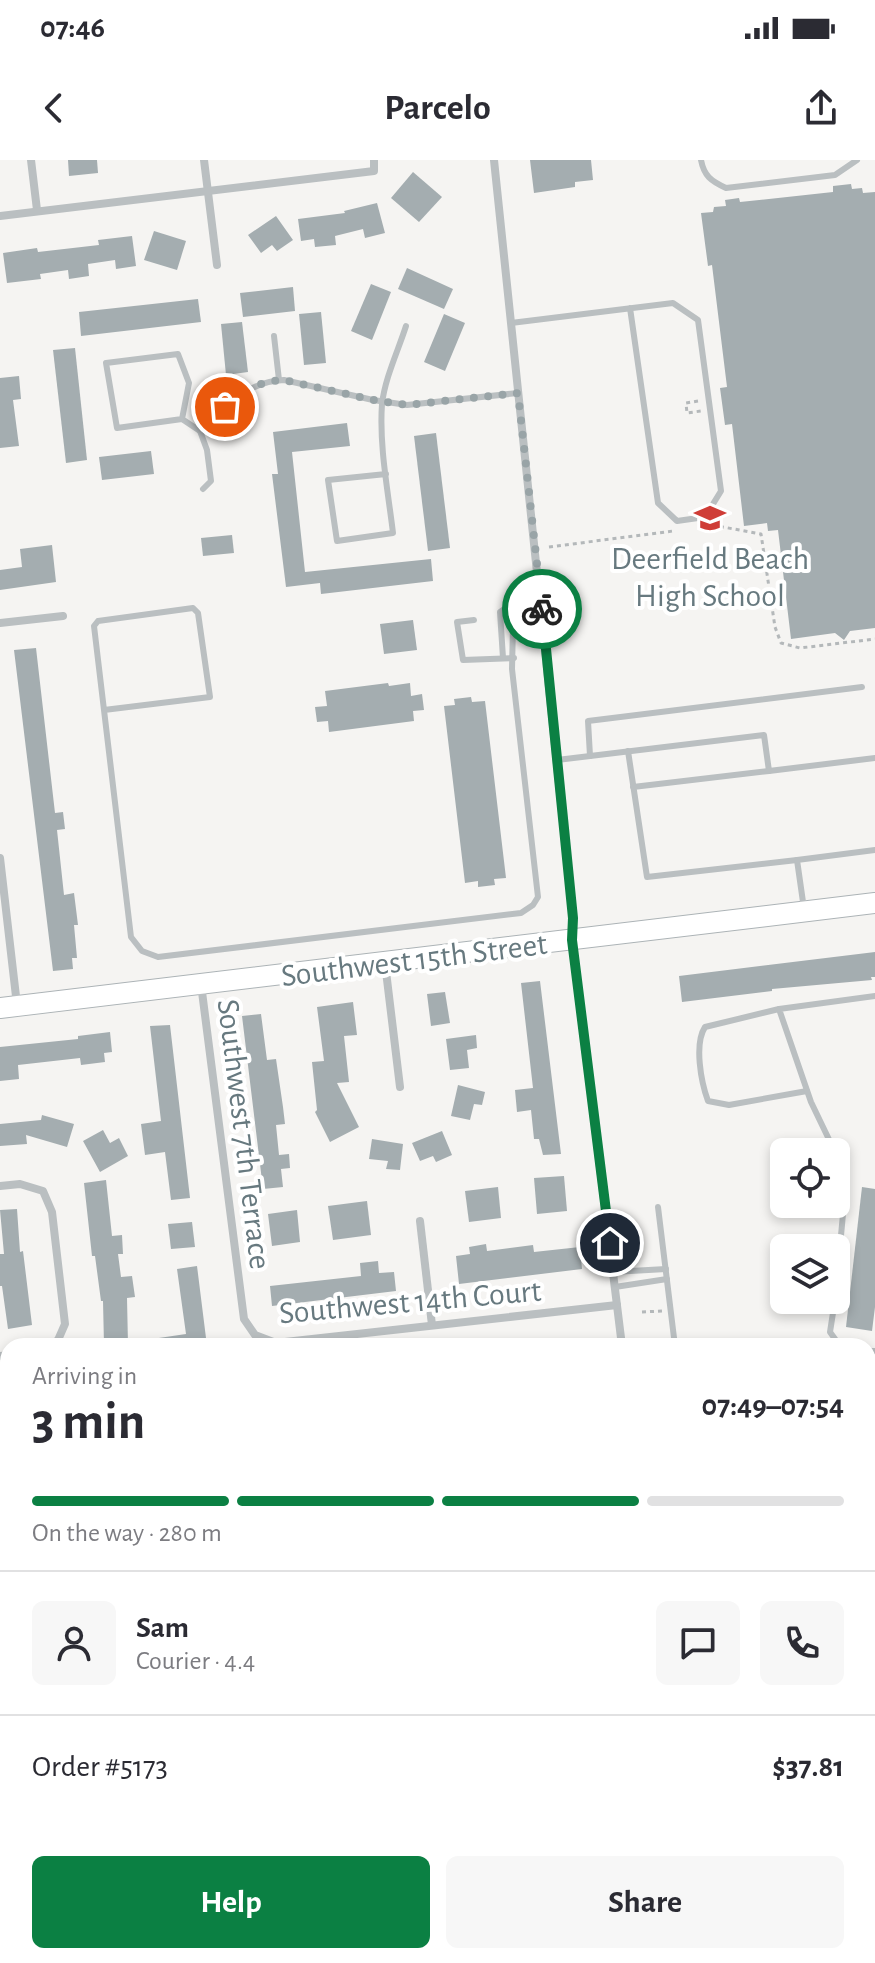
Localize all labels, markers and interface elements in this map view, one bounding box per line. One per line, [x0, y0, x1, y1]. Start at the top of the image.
text: 07:46 [40, 13, 105, 43]
icon: back [32, 86, 76, 130]
icon: share [799, 86, 843, 130]
text: Parcelo [384, 90, 491, 126]
pin [191, 373, 259, 441]
icon: bag [203, 385, 247, 429]
school or university icon: Deerfield Beach High School [693, 501, 727, 535]
place label: Deerfield Beach High School [611, 543, 809, 612]
courier [502, 569, 582, 649]
icon: bike [520, 587, 564, 631]
street label: Southwest 15th Street [279, 928, 549, 992]
street label: Southwest 7th Terrace [212, 997, 276, 1271]
map controls [770, 1138, 850, 1314]
button: locate [770, 1138, 850, 1218]
pin [576, 1209, 644, 1277]
icon: home [588, 1221, 632, 1265]
button: layers [770, 1234, 850, 1314]
street label: Southwest 14th Court [278, 1275, 542, 1329]
text: Arriving in [32, 1363, 137, 1389]
text: 07:49–07:54 [702, 1391, 844, 1421]
text: 3 min [32, 1396, 145, 1448]
text: On the way · 280 m [32, 1520, 222, 1546]
button: person [32, 1601, 116, 1685]
button: chat [656, 1601, 740, 1685]
button: phone [760, 1601, 844, 1685]
text: Sam [136, 1613, 189, 1643]
text: Courier · 4.4 [136, 1648, 255, 1674]
text: Order #5173 [32, 1752, 168, 1782]
text: $37.81 [772, 1752, 844, 1782]
button: Help [32, 1856, 430, 1948]
button: Share [446, 1856, 844, 1948]

